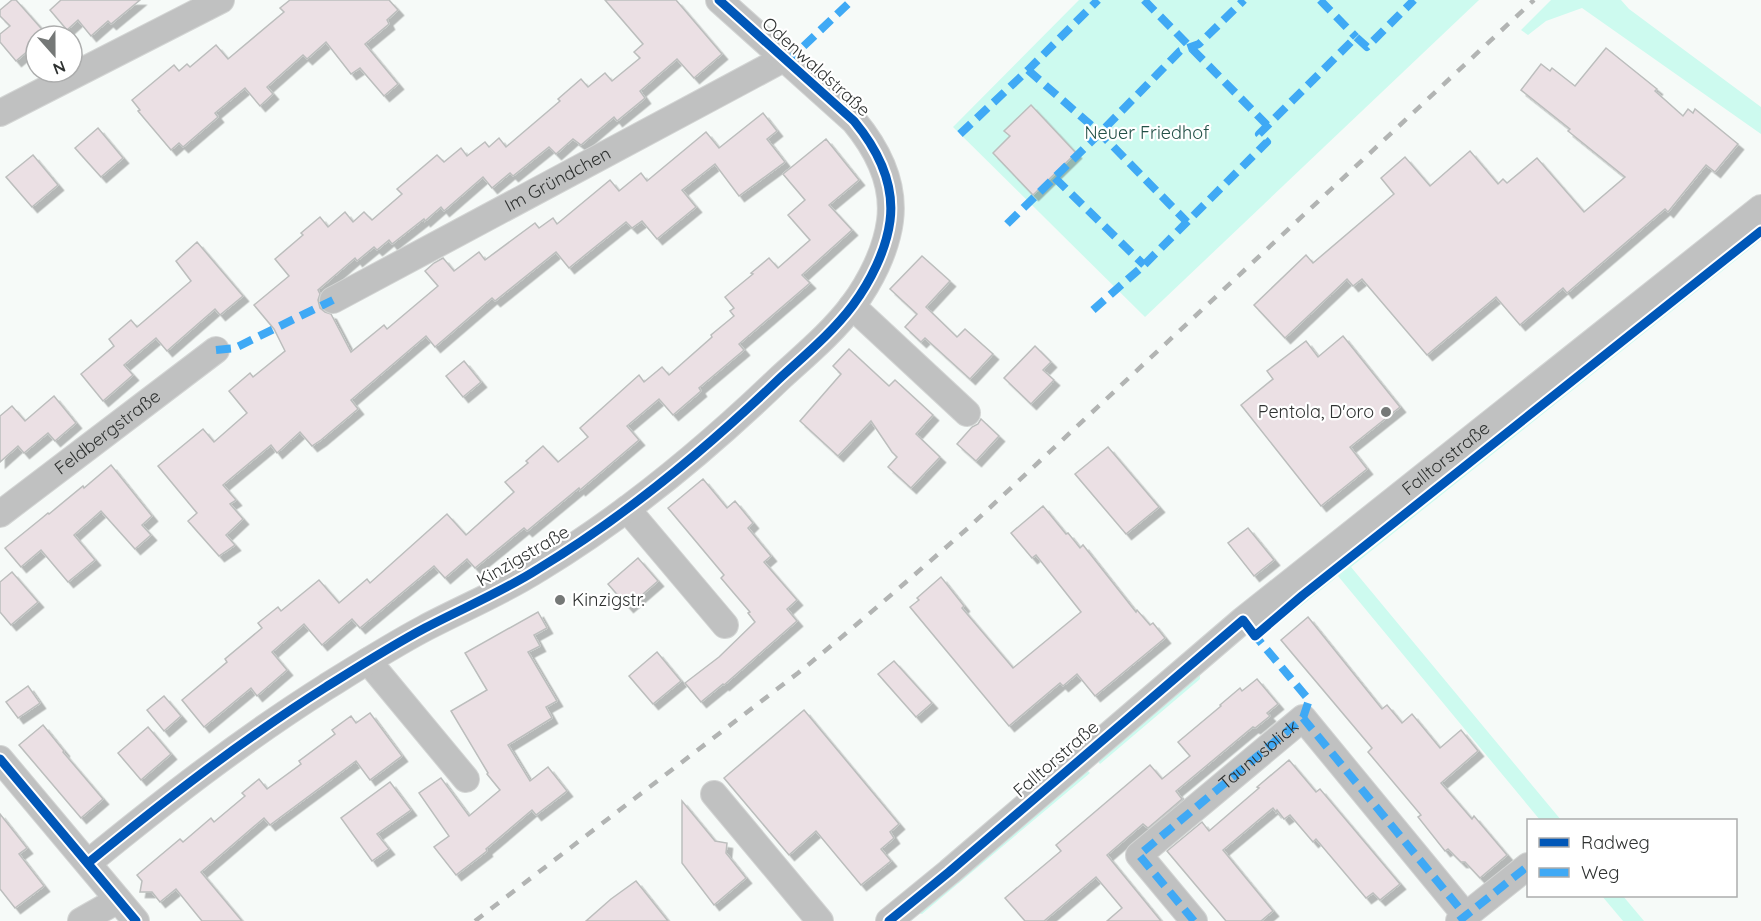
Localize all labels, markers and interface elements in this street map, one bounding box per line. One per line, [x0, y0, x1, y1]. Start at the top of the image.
street label: Odenwaldstraße [757, 12, 875, 121]
north arrow [24, 24, 84, 84]
text: N [50, 57, 68, 79]
park label: Neuer Friedhof [1085, 121, 1210, 144]
street label: Im Gründchen [501, 141, 615, 217]
street label: Feldbergstraße [50, 384, 165, 480]
place label: Pentola, D'oro [1258, 400, 1374, 423]
marker: Pentola, D'oro [1379, 405, 1393, 419]
street label: Falltorstraße [1397, 416, 1494, 500]
street label: Kinzigstraße [472, 520, 573, 591]
place label: Kinzigstr. [572, 588, 645, 611]
marker: Kinzigstr. [553, 593, 567, 607]
street label: Falltorstraße [1008, 715, 1103, 802]
street label: Taunusblick [1214, 715, 1303, 794]
legend [1527, 819, 1737, 897]
text: Radweg [1581, 831, 1650, 854]
text: Weg [1581, 861, 1619, 884]

